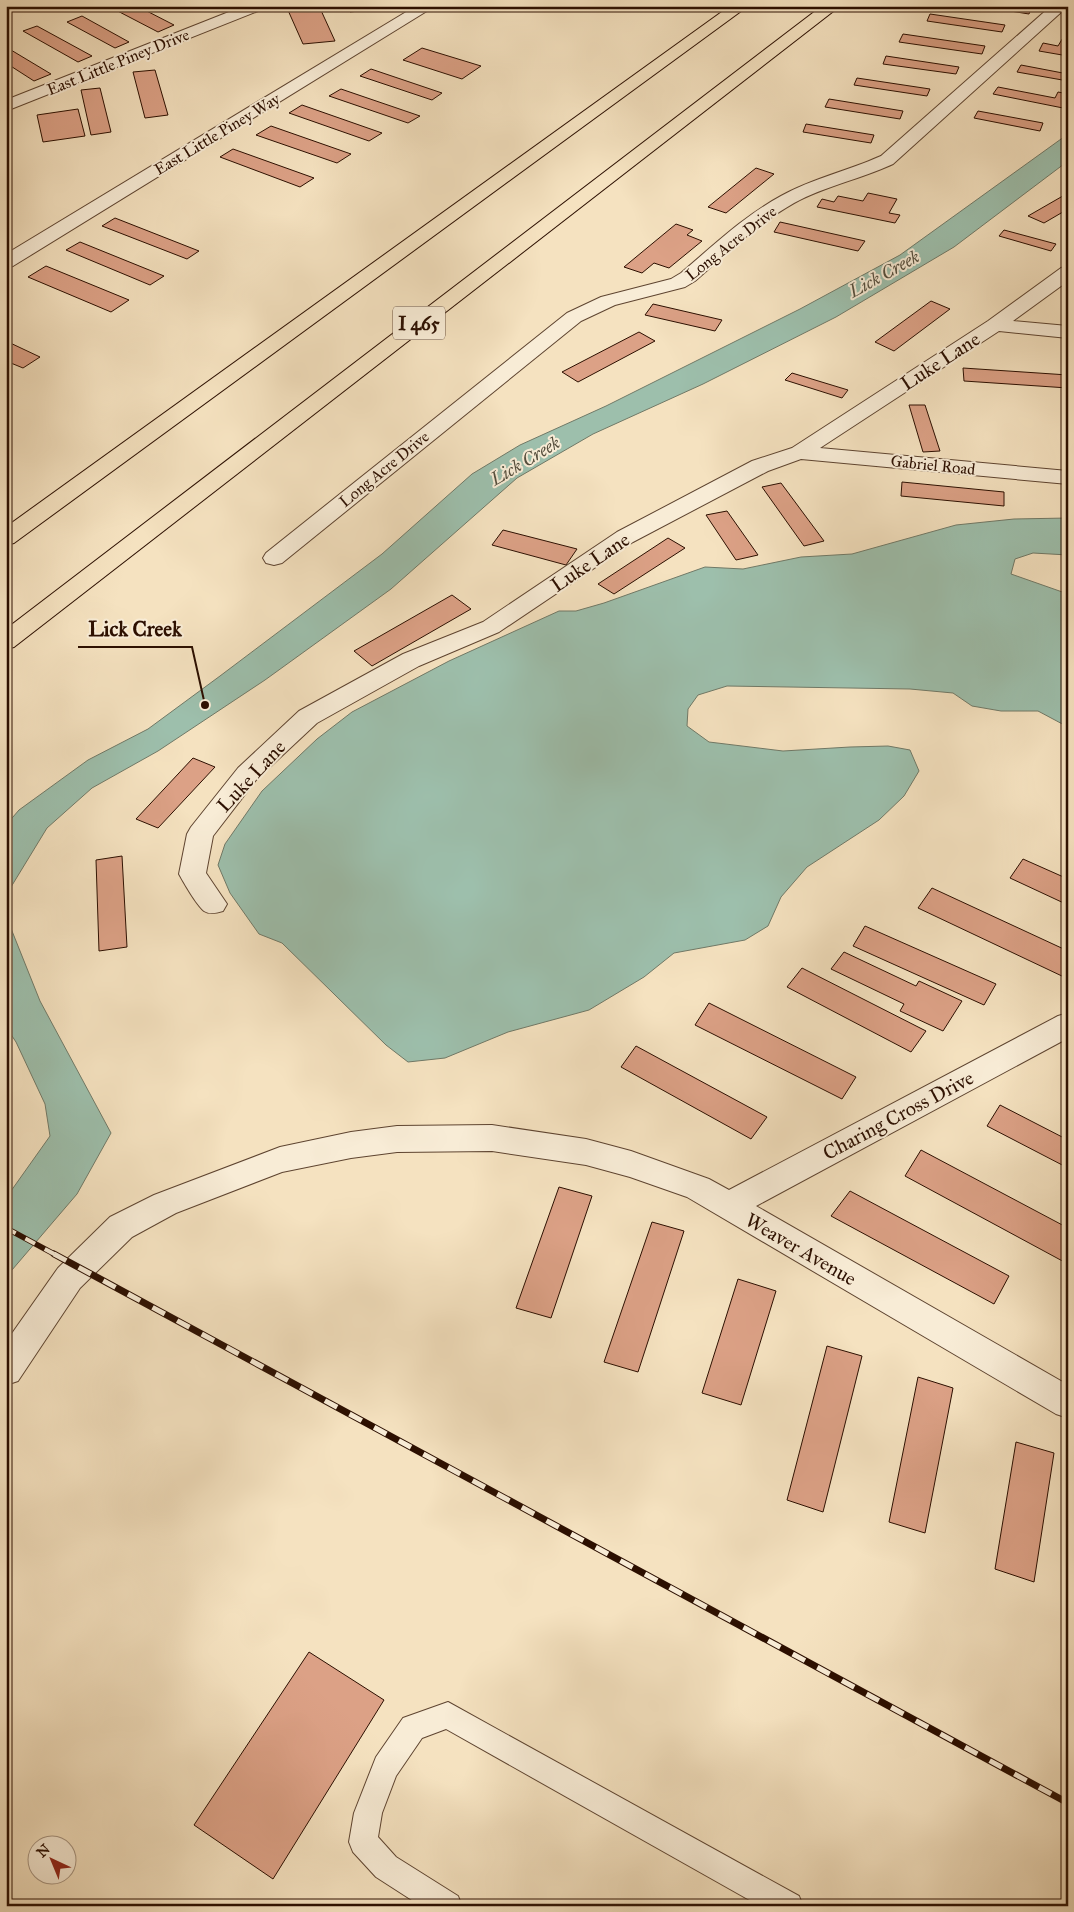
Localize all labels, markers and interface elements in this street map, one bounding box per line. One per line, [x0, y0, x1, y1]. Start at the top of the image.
street label: East Little Piney Drive [44, 25, 192, 99]
street label: East Little Piney Way [151, 89, 284, 179]
street label: Long Acre Drive [682, 201, 781, 285]
water label: Lick Creek [844, 246, 923, 303]
road number: I 465 [393, 306, 445, 339]
street label: Luke Lane [896, 327, 984, 395]
street label: Long Acre Drive [335, 427, 434, 512]
water label: Lick Creek [485, 432, 564, 491]
street label: Gabriel Road [890, 451, 976, 479]
street label: Luke Lane [546, 527, 634, 597]
callout: Lick Creek [78, 611, 192, 647]
text: Lick Creek [88, 616, 183, 642]
street label: Luke Lane [212, 735, 290, 817]
street label: Charing Cross Drive [819, 1065, 978, 1166]
street label: Weaver Avenue [741, 1208, 861, 1290]
north arrow [28, 1834, 78, 1884]
text: N [33, 1841, 54, 1861]

